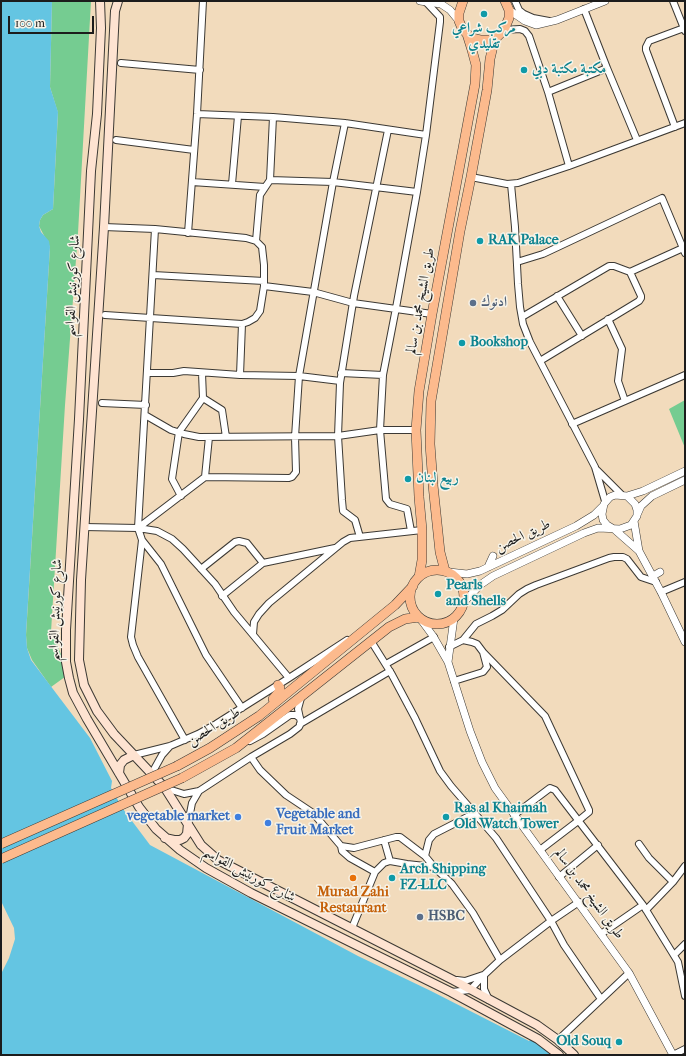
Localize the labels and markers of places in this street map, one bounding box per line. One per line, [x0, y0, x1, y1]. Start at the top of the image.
marker: مركب شراعي تقليدي [479, 9, 489, 19]
place label: مركب شراعي تقليدي [452, 21, 516, 54]
place label: مكتبة مكتبة دبي [532, 62, 606, 78]
marker: مكتبة مكتبة دبي [519, 65, 529, 75]
place label: RAK Palace [488, 233, 559, 249]
marker: RAK Palace [475, 236, 485, 246]
place label: ادنوك [481, 295, 507, 311]
marker: ادنوك [468, 298, 478, 308]
place label: Bookshop [470, 335, 528, 351]
marker: Bookshop [457, 338, 467, 348]
place label: ربيع لبنان [416, 471, 459, 487]
marker: ربيع لبنان [403, 474, 413, 484]
place label: Pearls and Shells [446, 578, 506, 610]
marker: Pearls and Shells [433, 589, 443, 599]
place label: Ras al Khaimah Old Watch Tower [454, 801, 559, 834]
place label: Vegetable and Fruit Market [276, 807, 360, 840]
place label: vegetable market [127, 809, 230, 825]
marker: vegetable market [233, 812, 243, 822]
marker: Ras al Khaimah Old Watch Tower [441, 812, 451, 822]
marker: Vegetable and Fruit Market [263, 818, 273, 828]
place label: Arch Shipping FZ-LLC [400, 862, 486, 894]
marker: Murad Zahi Restaurant [348, 873, 358, 883]
marker: Arch Shipping FZ-LLC [387, 873, 397, 883]
place label: Murad Zahi Restaurant [317, 885, 389, 918]
place label: HSBC [428, 909, 465, 925]
marker: HSBC [415, 912, 425, 922]
place label: Old Souq [556, 1034, 611, 1050]
marker: Old Souq [614, 1037, 624, 1047]

